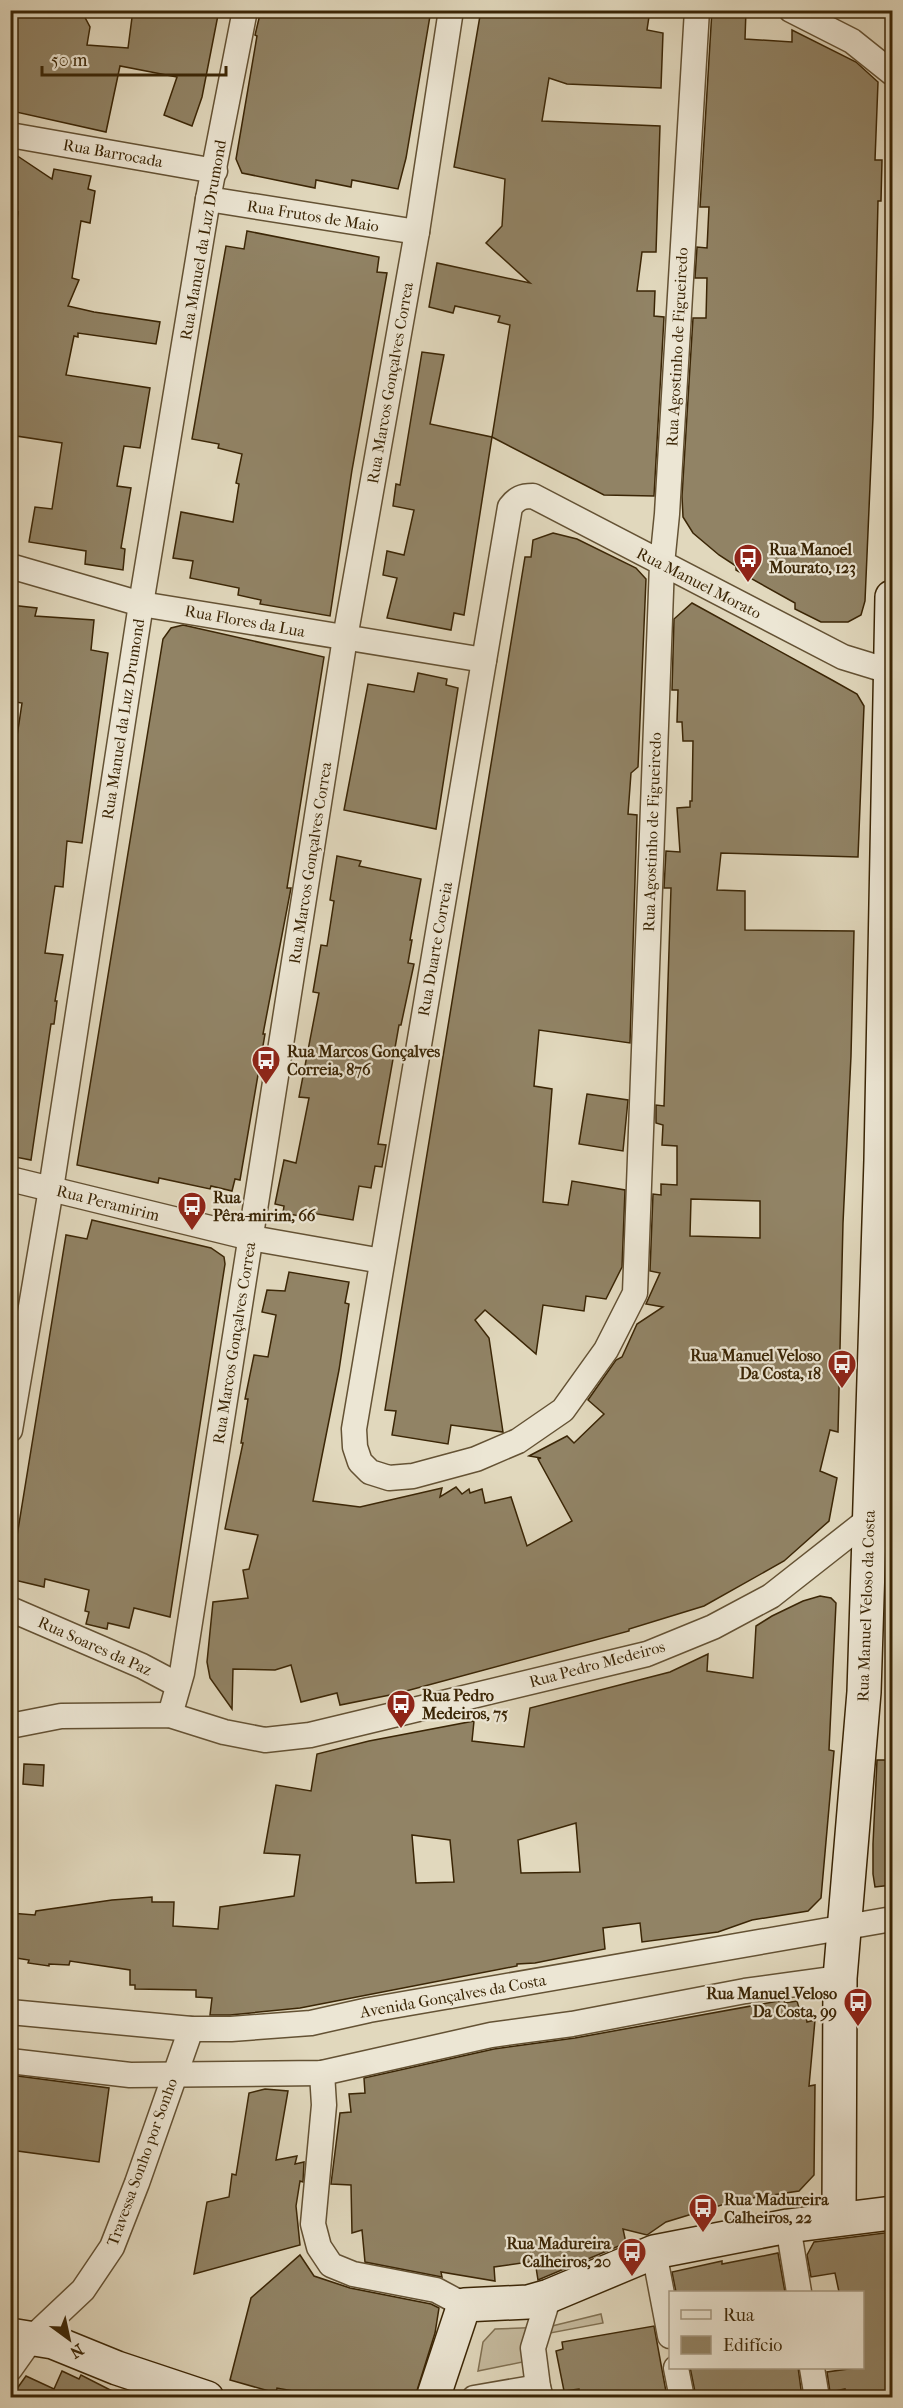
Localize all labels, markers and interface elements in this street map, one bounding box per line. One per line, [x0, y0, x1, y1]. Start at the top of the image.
scale bar [42, 39, 226, 77]
text: 50 m [51, 50, 88, 71]
street label: Rua Barrocada [62, 135, 165, 171]
street label: Rua Manuel da Luz Drumond [176, 138, 230, 342]
street label: Rua Frutos de Maio [246, 196, 380, 236]
street label: Rua Agostinho de Figueiredo [662, 247, 692, 447]
street label: Rua Marcos Gonçalves Correa [363, 280, 417, 485]
place label: Rua Manoel Mourato, 123 [768, 540, 856, 578]
bus stop icon: Rua Manoel Mourato, 123 [732, 542, 764, 584]
street label: Rua Manuel Morato [633, 543, 765, 623]
street label: Rua Flores da Lua [183, 601, 307, 641]
street label: Rua Manuel da Luz Drumond [98, 617, 148, 821]
street label: Rua Agostinho de Figueiredo [639, 732, 665, 932]
street label: Rua Marcos Gonçalves Correa [285, 760, 335, 965]
street label: Rua Duarte Correia [414, 880, 456, 1018]
place label: Rua Marcos Gonçalves Correia, 876 [287, 1042, 440, 1079]
bus stop icon: Rua Marcos Gonçalves Correia, 876 [250, 1044, 282, 1086]
street label: Rua Peramirim [55, 1181, 162, 1225]
place label: Rua Pêra-mirim, 66 [213, 1188, 316, 1225]
bus stop icon: Rua Pêra-mirim, 66 [176, 1190, 208, 1232]
street label: Rua Marcos Gonçalves Correa [209, 1240, 259, 1445]
place label: Rua Manuel Veloso Da Costa, 18 [690, 1346, 821, 1383]
bus stop icon: Rua Manuel Veloso Da Costa, 18 [826, 1348, 858, 1390]
street label: Rua Manuel Veloso da Costa [853, 1509, 879, 1702]
street label: Rua Soares da Paz [35, 1612, 155, 1680]
street label: Rua Pedro Medeiros [527, 1637, 667, 1691]
place label: Rua Pedro Medeiros, 75 [421, 1686, 508, 1723]
bus stop icon: Rua Pedro Medeiros, 75 [385, 1688, 417, 1730]
street label: Avenida Gonçalves da Costa [357, 1970, 548, 2022]
place label: Rua Manuel Veloso Da Costa, 99 [706, 1984, 837, 2022]
bus stop icon: Rua Manuel Veloso Da Costa, 99 [842, 1986, 874, 2028]
street label: Travessa Sonho por Sonho [103, 2075, 181, 2249]
place label: Rua Madureira Calheiros, 22 [724, 2190, 829, 2227]
bus stop icon: Rua Madureira Calheiros, 22 [687, 2192, 719, 2234]
place label: Rua Madureira Calheiros, 20 [506, 2234, 612, 2271]
bus stop icon: Rua Madureira Calheiros, 20 [616, 2236, 648, 2278]
legend [669, 2291, 864, 2369]
text: Rua [723, 2305, 755, 2326]
north arrow [39, 2309, 99, 2369]
text: Edifício [723, 2335, 782, 2356]
text: N [66, 2340, 87, 2363]

